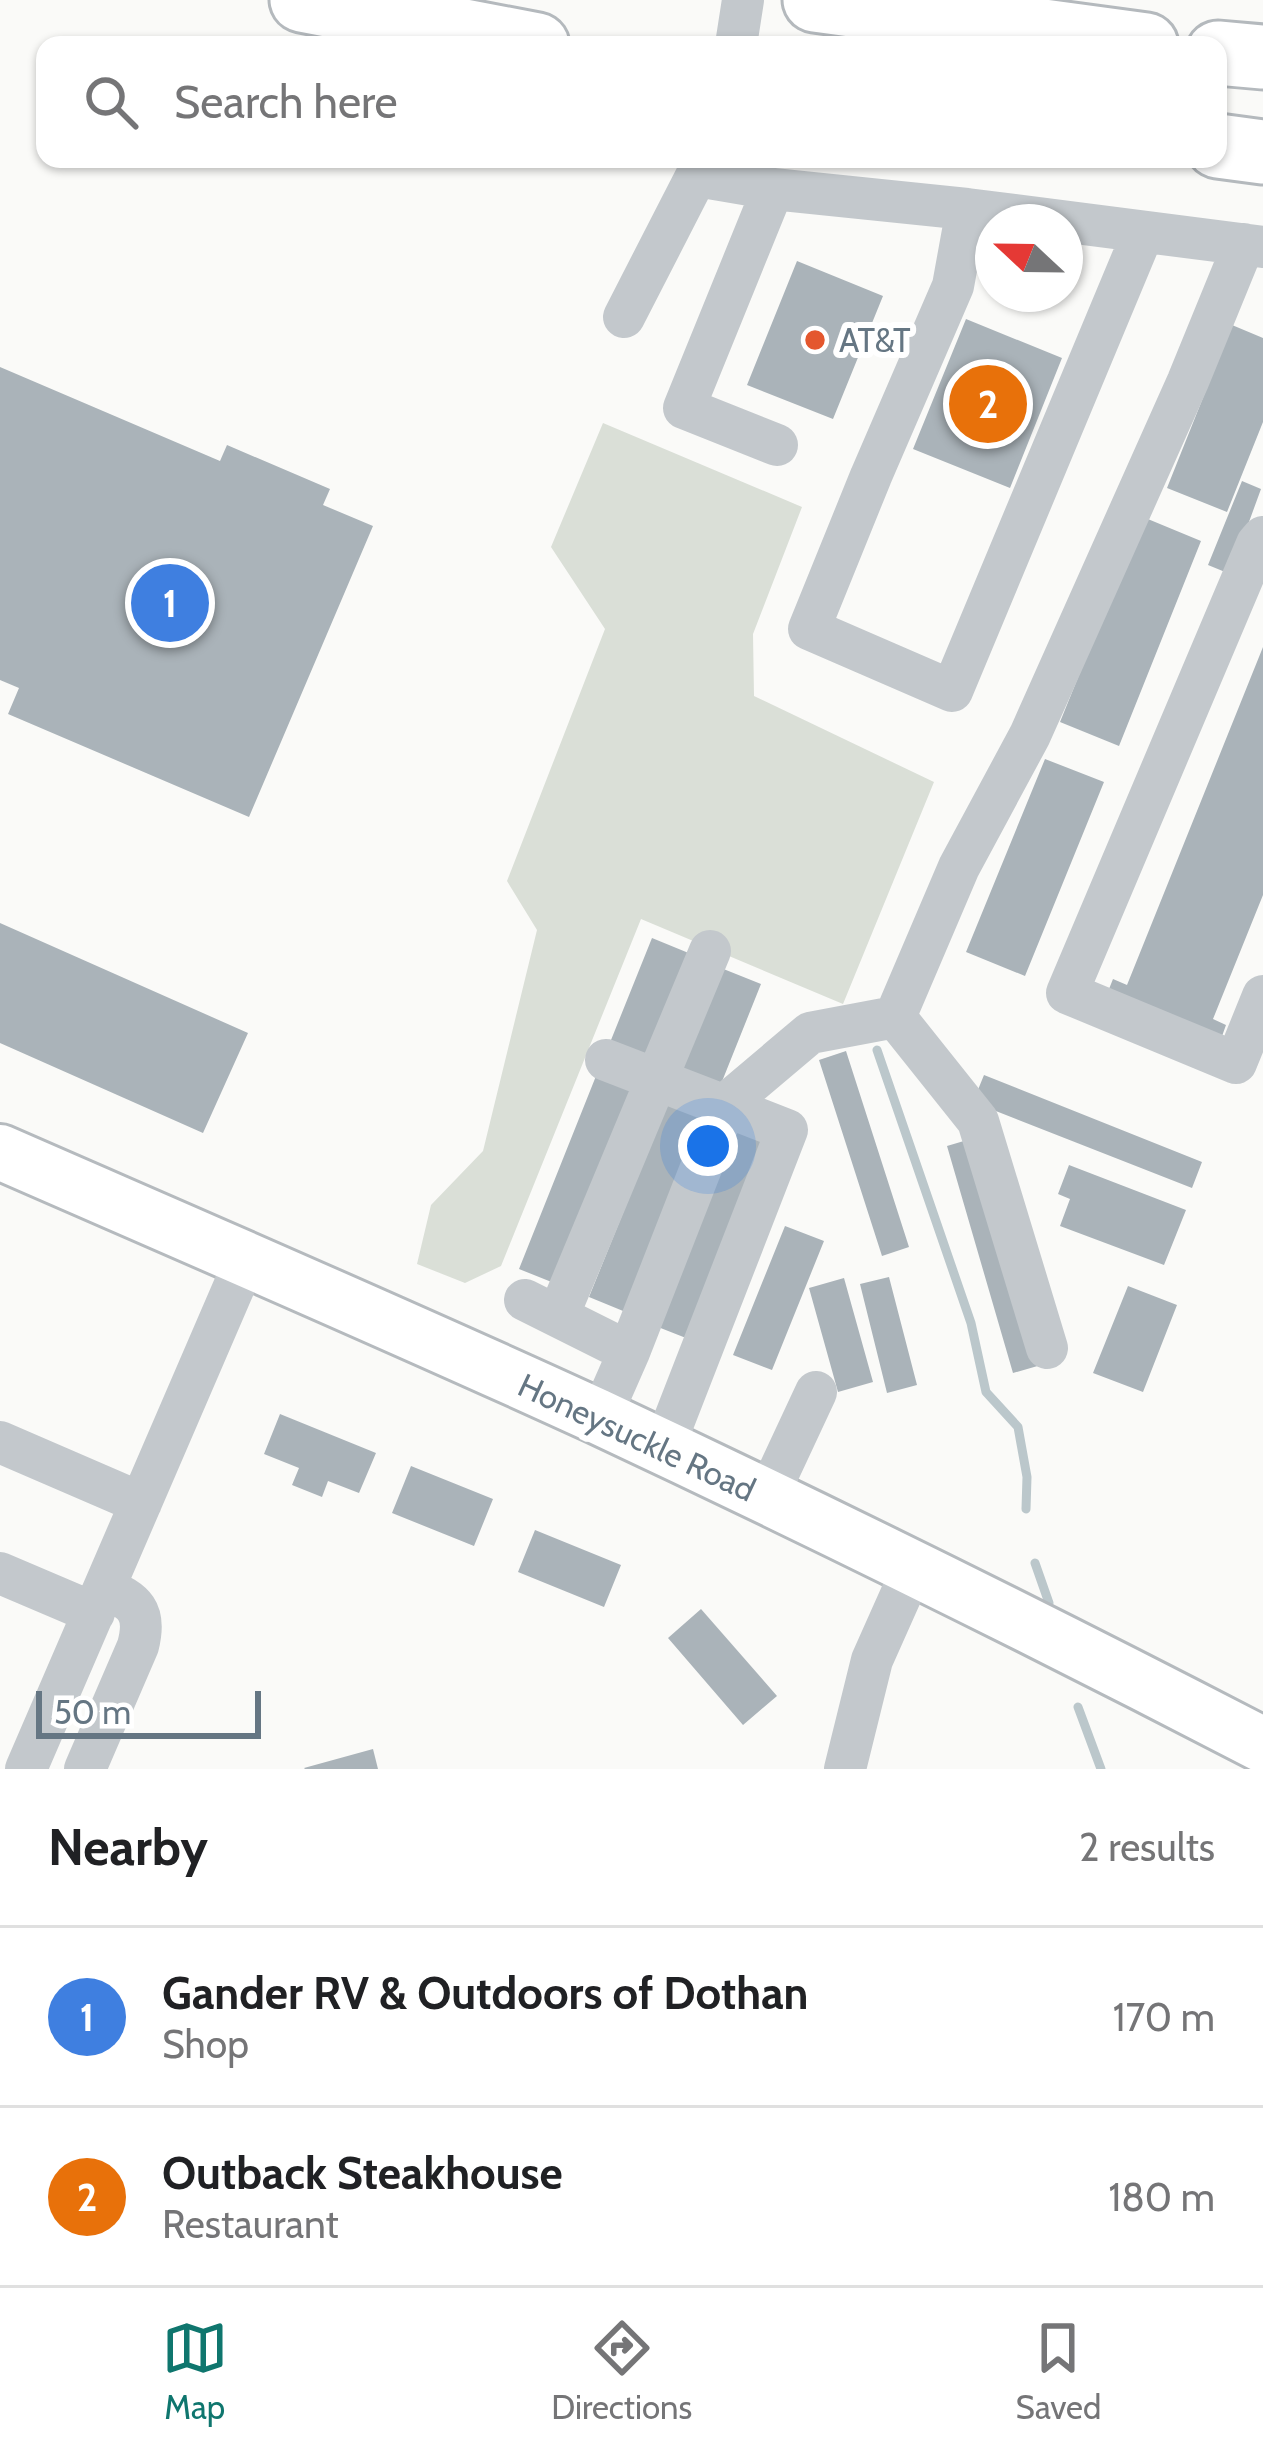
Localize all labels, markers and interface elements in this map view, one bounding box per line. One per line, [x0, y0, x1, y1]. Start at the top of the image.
search box [36, 36, 1227, 168]
icon: search [78, 69, 144, 135]
text: Search here [174, 75, 398, 129]
north arrow [975, 204, 1083, 312]
place label: AT&T [839, 320, 911, 360]
marker: AT&T [802, 327, 828, 353]
pin: 2 [949, 359, 1027, 449]
pin: 1 [131, 558, 209, 648]
your location [678, 1116, 738, 1176]
street label: Honeysuckle Road [512, 1365, 762, 1509]
scale bar [36, 1685, 261, 1738]
text: 50 m [54, 1692, 131, 1732]
text: Nearby [48, 1816, 208, 1878]
text: 2 results [1079, 1823, 1215, 1871]
text: Gander RV & Outdoors of Dothan [162, 1966, 808, 2020]
text: 1 [80, 1993, 94, 2041]
text: 170 m [1113, 1993, 1215, 2041]
text: Shop [162, 2020, 249, 2068]
text: Outback Steakhouse [162, 2146, 563, 2200]
text: 2 [77, 2173, 97, 2221]
text: 180 m [1108, 2173, 1215, 2221]
text: Restaurant [162, 2200, 339, 2248]
tab: Map [162, 2315, 228, 2427]
tab: Directions [551, 2315, 692, 2427]
tab: Saved [1016, 2315, 1101, 2427]

